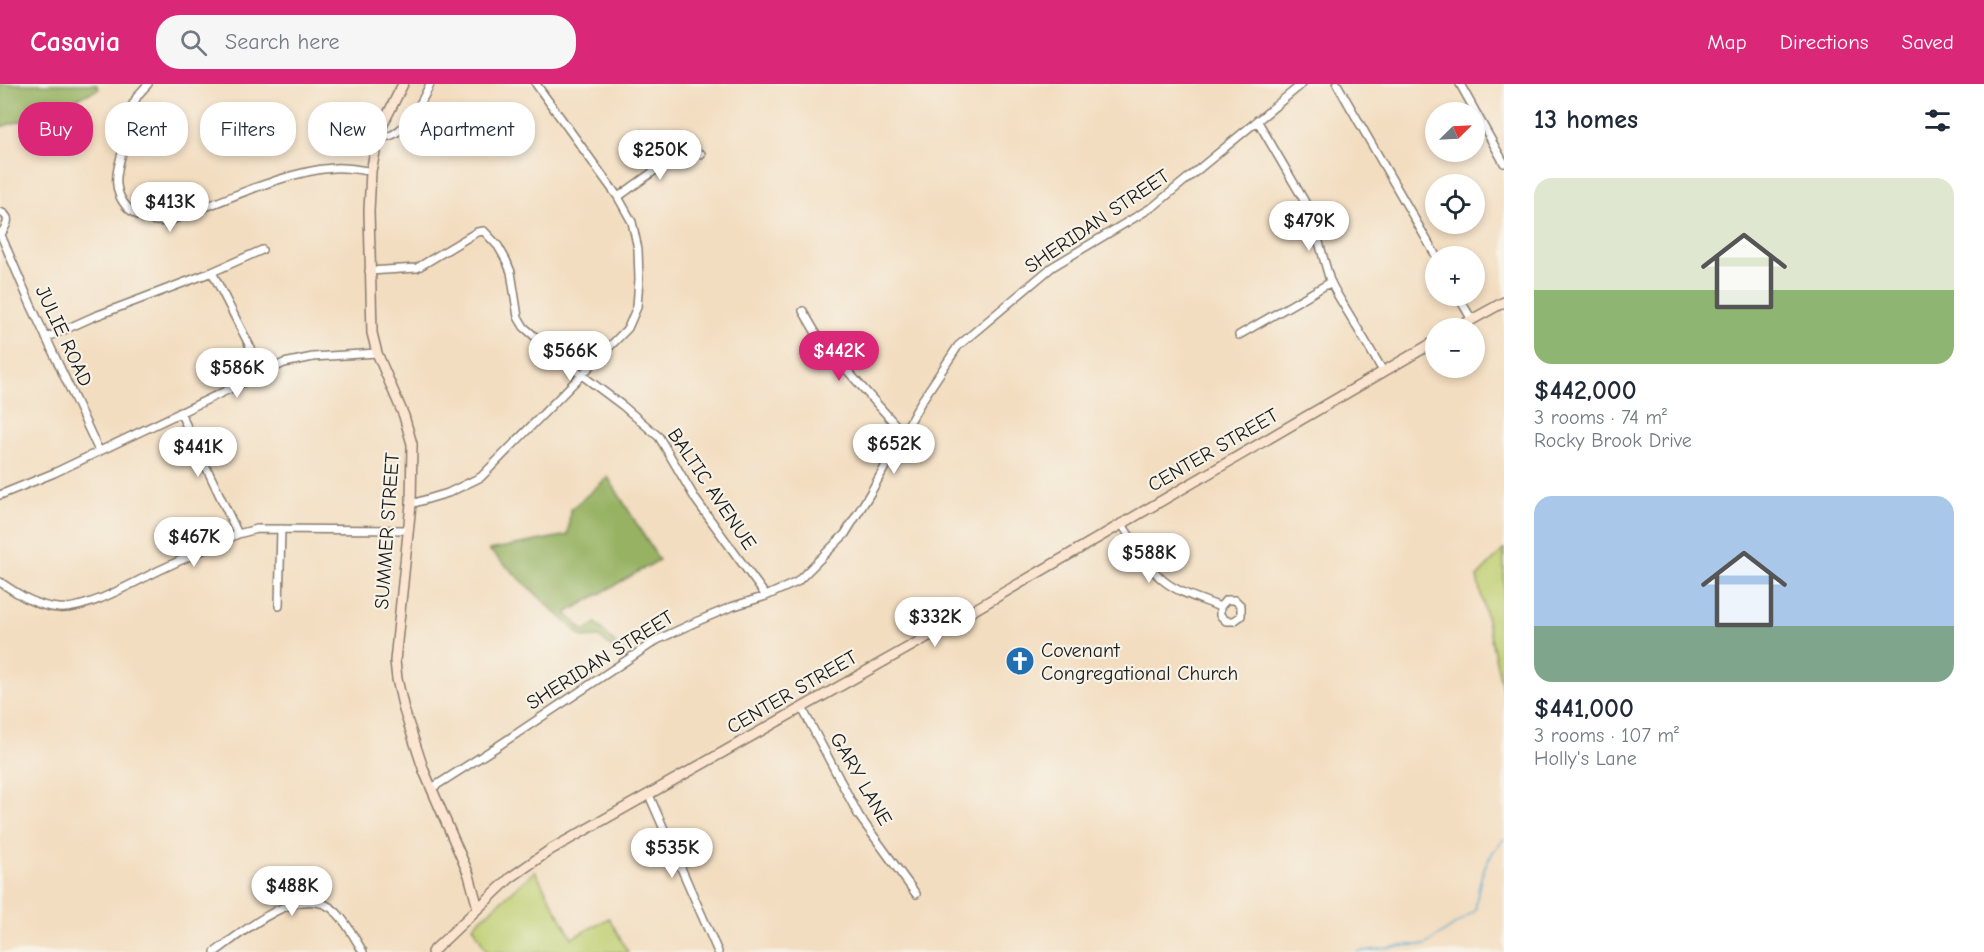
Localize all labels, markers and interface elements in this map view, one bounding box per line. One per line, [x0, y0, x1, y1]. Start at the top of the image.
search box [156, 15, 576, 69]
text: Casavia [30, 26, 120, 58]
icon: search [177, 26, 210, 59]
text: Search here [225, 29, 340, 55]
text: Map [1707, 30, 1747, 54]
text: Directions [1780, 30, 1869, 54]
text: Saved [1902, 30, 1954, 54]
chip: Buy [18, 102, 93, 156]
chip: Rent [105, 102, 188, 156]
chip: Filters [200, 102, 296, 156]
chip: New [308, 102, 387, 156]
chip: Apartment [399, 102, 535, 156]
north arrow [1425, 102, 1485, 162]
map controls [1425, 102, 1485, 378]
icon: filters [1921, 104, 1954, 137]
text: 13 homes [1534, 105, 1638, 135]
pin: $250K [618, 130, 702, 181]
text: $250K [632, 138, 688, 161]
street label: SHERIDAN STREET [1020, 164, 1174, 278]
button: locate [1425, 174, 1485, 234]
pin: $413K [128, 182, 212, 233]
text: $413K [145, 190, 195, 213]
pin: $479K [1267, 201, 1351, 252]
text: $479K [1283, 209, 1335, 232]
icon: home [1690, 217, 1798, 325]
button: + [1425, 246, 1485, 306]
street label: JULIE ROAD [31, 282, 97, 390]
button: − [1425, 318, 1485, 378]
pin: $566K [528, 331, 612, 382]
pin: $442K [797, 331, 881, 382]
text: $566K [543, 339, 597, 362]
text: $442K [813, 339, 865, 362]
pin: $586K [195, 348, 279, 399]
text: $586K [210, 356, 264, 379]
text: $442,000 [1534, 376, 1637, 406]
street label: CENTER STREET [1144, 403, 1283, 497]
text: 3 rooms · 74 m² [1534, 406, 1667, 429]
street label: BALTIC AVENUE [663, 424, 761, 554]
pin: $652K [852, 424, 936, 475]
pin: $441K [156, 427, 240, 478]
text: Rocky Brook Drive [1534, 429, 1692, 452]
text: $652K [867, 432, 921, 455]
text: $441K [173, 435, 223, 458]
street label: SUMMER STREET [370, 451, 404, 610]
pin: $467K [152, 517, 236, 568]
text: $467K [168, 525, 220, 548]
pin: $588K [1107, 533, 1191, 584]
icon: home [1690, 535, 1798, 643]
text: $588K [1122, 541, 1176, 564]
pin: $332K [893, 597, 977, 648]
street label: SHERIDAN STREET [522, 605, 678, 715]
text: $332K [909, 605, 961, 628]
place label: Covenant Congregational Church [1041, 639, 1238, 685]
street label: CENTER STREET [723, 645, 862, 739]
church icon: Covenant Congregational Church [1004, 645, 1036, 677]
text: $441,000 [1534, 694, 1634, 724]
text: 3 rooms · 107 m² [1534, 724, 1679, 747]
street label: GARY LANE [825, 729, 897, 829]
text: Holly's Lane [1534, 747, 1637, 770]
pin: $535K [630, 828, 714, 879]
text: $535K [645, 836, 699, 859]
pin: $488K [250, 866, 334, 917]
text: $488K [265, 874, 319, 897]

